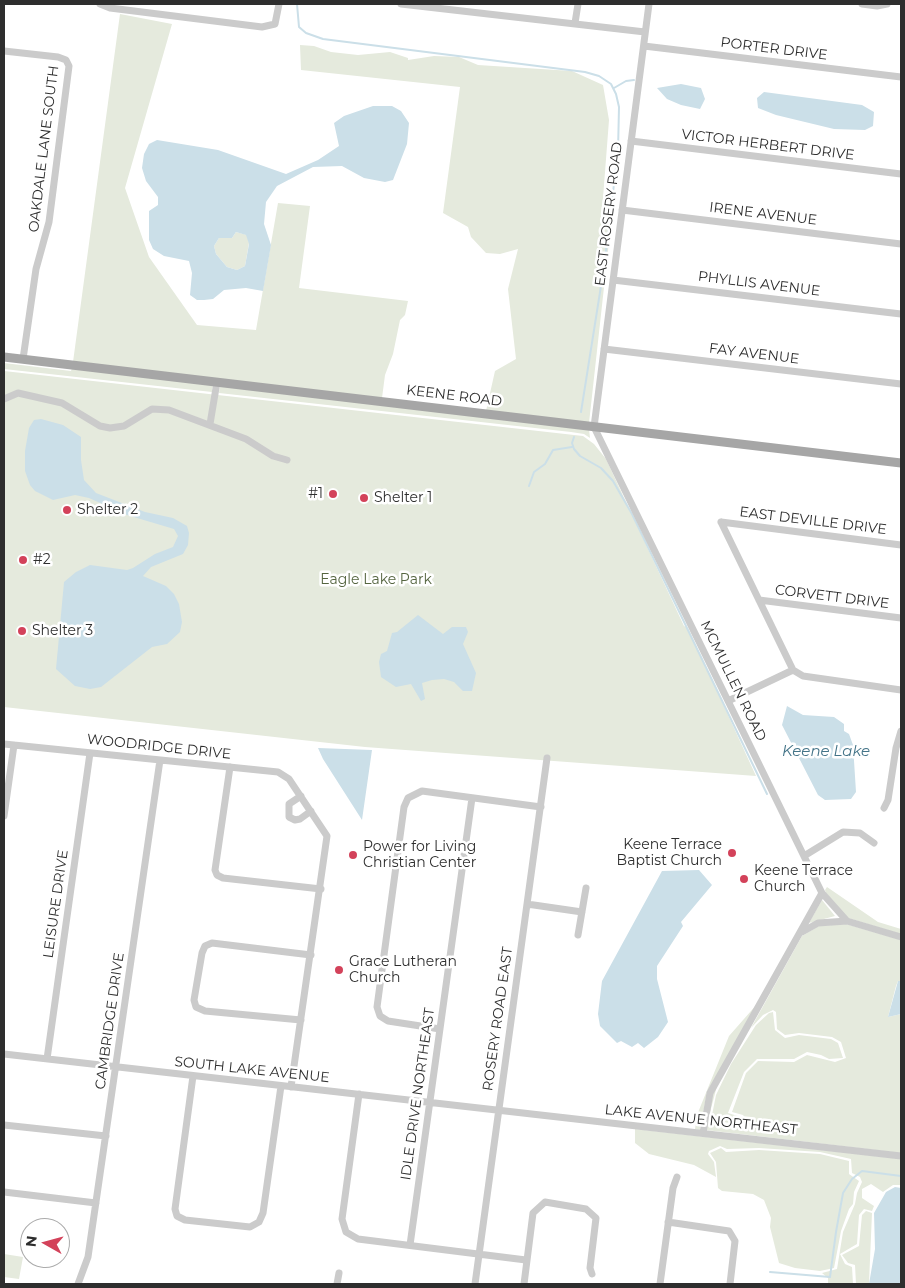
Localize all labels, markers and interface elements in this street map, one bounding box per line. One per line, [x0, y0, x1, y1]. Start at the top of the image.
street label: PORTER DRIVE [720, 34, 828, 64]
street label: OAKDALE LANE SOUTH [25, 65, 63, 233]
street label: VICTOR HERBERT DRIVE [681, 126, 855, 164]
street label: EAST ROSERY ROAD [592, 141, 626, 287]
street label: IRENE AVENUE [708, 199, 818, 229]
street label: PHYLLIS AVENUE [697, 268, 821, 300]
street label: FAY AVENUE [708, 340, 800, 368]
street label: KEENE ROAD [405, 382, 503, 410]
place label: #1 [308, 486, 323, 502]
marker: #1 [327, 488, 339, 500]
place label: Shelter 1 [374, 490, 432, 506]
marker: Shelter 1 [358, 492, 370, 504]
place label: Shelter 2 [77, 502, 138, 518]
marker: Shelter 2 [61, 504, 73, 516]
street label: EAST DEVILLE DRIVE [738, 504, 888, 538]
place label: #2 [33, 552, 51, 568]
marker: #2 [17, 554, 29, 566]
park label: Eagle Lake Park [320, 572, 432, 588]
street label: CORVETT DRIVE [774, 582, 890, 612]
street label: MCMULLEN ROAD [697, 618, 769, 744]
place label: Shelter 3 [32, 623, 93, 639]
marker: Shelter 3 [16, 625, 28, 637]
street label: WOODRIDGE DRIVE [86, 731, 232, 763]
water label: Keene Lake [782, 743, 870, 761]
place label: Keene Terrace Baptist Church [617, 837, 722, 870]
place label: Power for Living Christian Center [363, 839, 476, 872]
marker: Keene Terrace Baptist Church [726, 847, 738, 859]
street label: LEISURE DRIVE [40, 849, 72, 959]
marker: Power for Living Christian Center [347, 849, 359, 861]
place label: Keene Terrace Church [754, 863, 853, 896]
marker: Keene Terrace Church [738, 873, 750, 885]
street label: ROSERY ROAD EAST [480, 946, 516, 1092]
street label: CAMBRIDGE DRIVE [92, 951, 128, 1091]
place label: Grace Lutheran Church [349, 954, 457, 986]
marker: Grace Lutheran Church [333, 964, 345, 976]
street label: IDLE DRIVE NORTHEAST [398, 1007, 438, 1181]
street label: SOUTH LAKE AVENUE [174, 1053, 330, 1087]
street label: LAKE AVENUE NORTHEAST [604, 1102, 798, 1138]
north arrow [20, 1218, 70, 1268]
text: N [21, 1235, 41, 1248]

